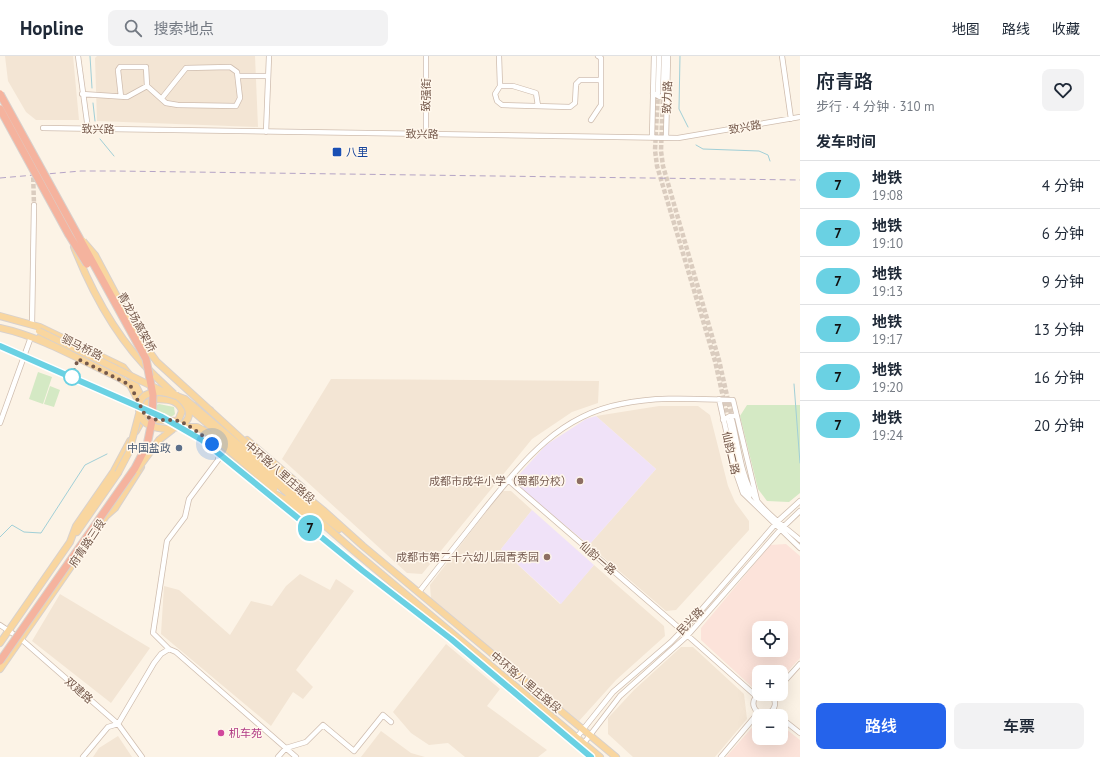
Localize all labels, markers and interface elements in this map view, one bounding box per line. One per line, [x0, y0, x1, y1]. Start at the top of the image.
search box [108, 10, 388, 46]
text: Hopline [20, 16, 84, 40]
icon: search [122, 17, 144, 39]
text: 搜索地点 [154, 19, 214, 38]
text: 地图 [952, 20, 980, 38]
text: 路线 [1002, 20, 1030, 38]
text: 收藏 [1052, 20, 1080, 38]
text: 府青路 [816, 69, 873, 93]
button: heart [1042, 69, 1084, 111]
street label: 致强街 [419, 79, 433, 112]
street label: 致力路 [659, 80, 675, 114]
text: 步行 · 4 分钟 · 310 m [816, 98, 935, 115]
street label: 致兴路 [728, 117, 762, 137]
street label: 致兴路 [81, 122, 115, 136]
street label: 致兴路 [405, 127, 439, 141]
text: 发车时间 [816, 132, 876, 151]
place label: 八里 [346, 145, 368, 159]
marker: 八里 [331, 146, 343, 158]
text: 地铁 [872, 168, 902, 187]
text: 7 [834, 176, 842, 194]
text: 4 分钟 [1042, 176, 1084, 195]
text: 19:08 [872, 187, 903, 204]
text: 地铁 [872, 216, 902, 235]
text: 7 [834, 224, 842, 242]
text: 6 分钟 [1042, 224, 1084, 243]
text: 19:10 [872, 235, 903, 252]
text: 地铁 [872, 264, 902, 283]
text: 7 [834, 272, 842, 290]
text: 9 分钟 [1042, 272, 1084, 291]
text: 19:13 [872, 283, 903, 300]
street label: 青龙场高架桥 [115, 290, 159, 354]
text: 地铁 [872, 312, 902, 331]
text: 7 [834, 320, 842, 338]
text: 13 分钟 [1034, 320, 1084, 339]
street label: 驷马桥路 [59, 331, 105, 363]
text: 19:17 [872, 331, 903, 348]
text: 地铁 [872, 360, 902, 379]
unlabelled marker [63, 368, 81, 386]
text: 7 [834, 368, 842, 386]
text: 16 分钟 [1034, 368, 1084, 387]
text: 19:20 [872, 379, 903, 396]
text: 地铁 [872, 408, 902, 427]
text: 7 [834, 416, 842, 434]
text: 20 分钟 [1034, 416, 1084, 435]
text: 19:24 [872, 427, 903, 444]
street label: 仙韵二路 [719, 430, 743, 476]
your location [202, 434, 222, 454]
street label: 中环路八里庄路段 [242, 438, 318, 506]
place label: 中国盐政 [127, 441, 171, 455]
marker: 中国盐政 [174, 443, 184, 453]
place label: 成都市成华小学（蜀都分校） [429, 474, 572, 488]
marker: 成都市成华小学（蜀都分校） [575, 476, 585, 486]
line badge: 7 [297, 515, 323, 541]
street label: 府青路三段 [66, 516, 108, 570]
text: 7 [306, 519, 314, 537]
street label: 仙韵一路 [577, 538, 619, 578]
place label: 成都市第二十六幼儿园青秀园 [396, 550, 539, 564]
marker: 成都市第二十六幼儿园青秀园 [542, 552, 552, 562]
street label: 民兴路 [674, 604, 706, 638]
map controls [752, 621, 788, 745]
button: locate [752, 621, 788, 657]
street label: 中环路八里庄路段 [488, 648, 564, 716]
button: + [752, 665, 788, 701]
street label: 双建路 [62, 674, 96, 706]
button: 路线 [816, 703, 946, 749]
button: 车票 [954, 703, 1084, 749]
button: − [752, 709, 788, 745]
place label: 机车苑 [229, 726, 262, 740]
marker: 机车苑 [216, 728, 226, 738]

